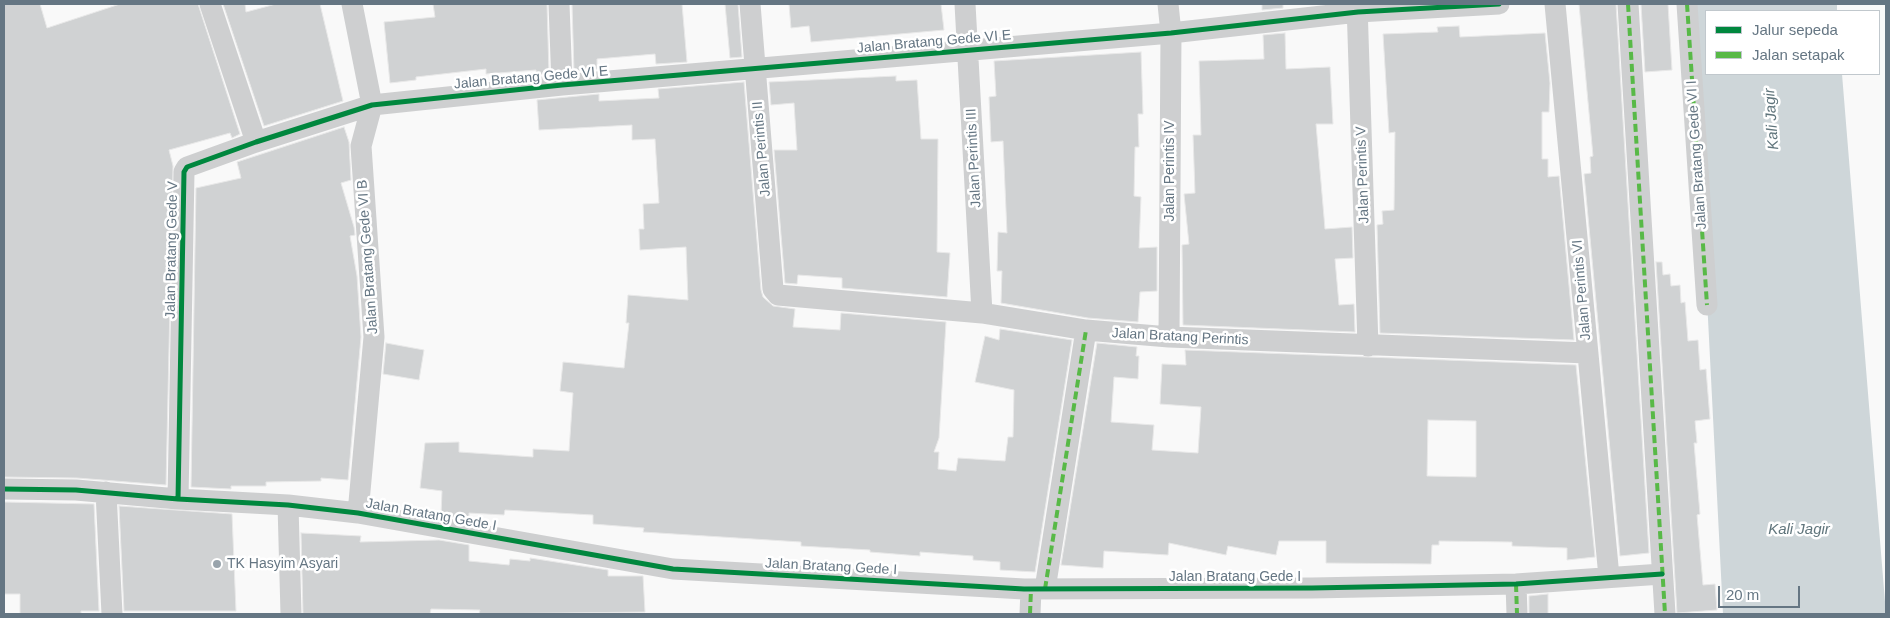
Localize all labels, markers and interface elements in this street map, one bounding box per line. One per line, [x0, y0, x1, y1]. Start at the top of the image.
legend [1705, 10, 1880, 75]
text: Jalur sepeda [1752, 21, 1838, 38]
street label: Jalan Bratang Gede VI E [856, 27, 1012, 57]
text: Jalan setapak [1752, 46, 1845, 63]
street label: Jalan Bratang Gede VI E [453, 63, 609, 93]
street label: Jalan Bratang Gede VI I [1683, 80, 1711, 230]
water label: Kali Jagir [1761, 88, 1783, 150]
street label: Jalan Perintis II [749, 101, 775, 197]
street label: Jalan Perintis III [963, 108, 985, 208]
street label: Jalan Perintis IV [1162, 120, 1178, 222]
street label: Jalan Perintis V [1353, 126, 1373, 224]
street label: Jalan Bratang Gede VI B [354, 179, 382, 335]
street label: Jalan Bratang Gede V [162, 181, 182, 319]
street label: Jalan Perintis VI [1569, 239, 1595, 341]
street label: Jalan Bratang Perintis [1111, 325, 1249, 349]
street label: Jalan Bratang Gede I [364, 495, 498, 535]
water label: Kali Jagir [1768, 521, 1830, 539]
street label: Jalan Bratang Gede I [764, 555, 898, 579]
place label: TK Hasyim Asyari [227, 556, 338, 572]
marker: TK Hasyim Asyari [211, 558, 223, 570]
street label: Jalan Bratang Gede I [1169, 569, 1301, 585]
scale bar [1720, 576, 1802, 608]
text: 20 m [1726, 586, 1759, 603]

